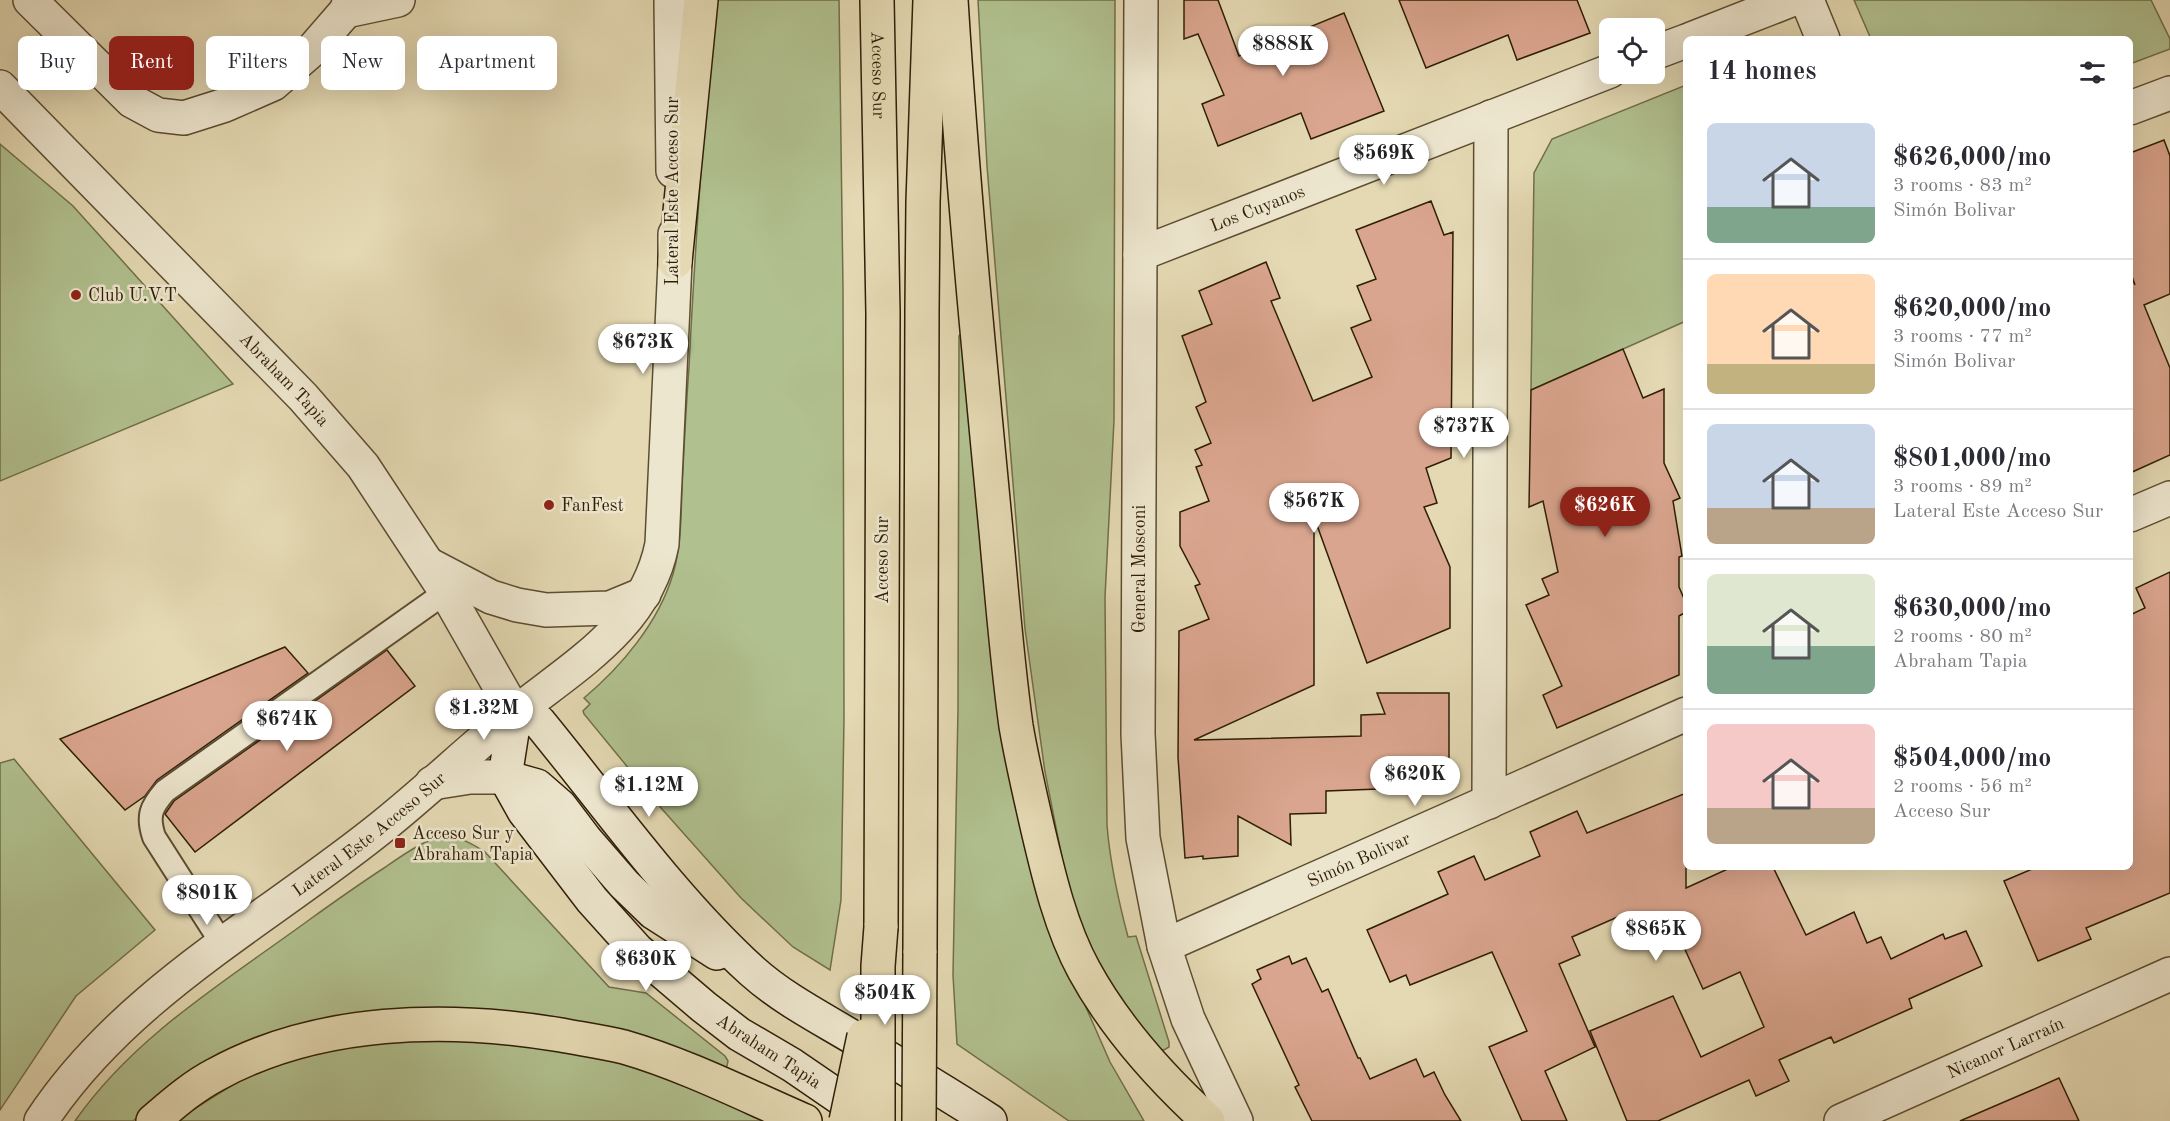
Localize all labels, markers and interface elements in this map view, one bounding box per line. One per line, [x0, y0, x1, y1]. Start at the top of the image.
map controls [1599, 18, 1665, 84]
button: locate [1599, 18, 1665, 84]
pin: $888K [1241, 26, 1325, 77]
street label: Acceso Sur [868, 31, 887, 120]
text: $888K [1252, 35, 1314, 55]
chip: Buy [18, 36, 97, 90]
chip: Rent [109, 36, 194, 90]
chip: Filters [206, 36, 309, 90]
chip: New [321, 36, 405, 90]
chip: Apartment [417, 36, 557, 90]
icon: filters [2076, 56, 2109, 89]
text: 14 homes [1707, 59, 1816, 85]
street label: Lateral Este Acceso Sur [664, 96, 682, 286]
pin: $569K [1342, 135, 1426, 186]
text: $569K [1353, 144, 1415, 164]
text: $626,000/mo [1893, 145, 2051, 171]
icon: home [1755, 147, 1827, 219]
text: 3 rooms · 83 m² [1893, 176, 2032, 196]
street label: Los Cuyanos [1208, 183, 1308, 236]
text: Simón Bolivar [1893, 201, 2016, 221]
place label: Club U.V.T [88, 287, 177, 305]
marker: Club U.V.T [69, 288, 83, 302]
text: $620,000/mo [1893, 296, 2051, 322]
icon: home [1755, 298, 1827, 370]
pin: $673K [601, 324, 685, 375]
text: 3 rooms · 77 m² [1893, 327, 2032, 347]
street label: Abraham Tapia [236, 330, 332, 430]
text: $673K [612, 333, 674, 353]
text: Simón Bolivar [1893, 352, 2016, 372]
pin: $737K [1422, 408, 1506, 459]
text: $737K [1433, 417, 1495, 437]
text: $801,000/mo [1893, 446, 2051, 472]
icon: home [1755, 448, 1827, 520]
text: 3 rooms · 89 m² [1893, 477, 2032, 497]
pin: $567K [1272, 483, 1356, 534]
pin: $626K [1563, 487, 1647, 538]
text: $567K [1283, 492, 1345, 512]
text: $626K [1574, 496, 1636, 516]
place label: FanFest [561, 497, 624, 515]
marker: FanFest [542, 498, 556, 512]
text: Lateral Este Acceso Sur [1893, 502, 2103, 522]
street label: General Mosconi [1131, 505, 1149, 633]
street label: Acceso Sur [874, 516, 892, 604]
text: $630,000/mo [1893, 596, 2051, 622]
icon: home [1755, 598, 1827, 670]
text: 2 rooms · 80 m² [1893, 627, 2032, 647]
text: Abraham Tapia [1893, 652, 2028, 672]
pin: $1.32M [435, 690, 533, 741]
text: $1.32M [449, 699, 519, 719]
pin: $674K [245, 701, 329, 752]
text: $674K [256, 710, 318, 730]
text: $504,000/mo [1893, 746, 2051, 772]
icon: home [1755, 748, 1827, 820]
pin: $620K [1373, 756, 1457, 807]
text: $620K [1384, 765, 1446, 785]
pin: $1.12M [600, 767, 698, 818]
street label: Lateral Este Acceso Sur [290, 769, 450, 901]
text: $1.12M [614, 776, 684, 796]
text: 2 rooms · 56 m² [1893, 777, 2032, 797]
text: Acceso Sur [1893, 802, 1990, 822]
place label: Acceso Sur y Abraham Tapia [412, 825, 533, 864]
street label: Simón Bolivar [1305, 830, 1414, 891]
marker: Acceso Sur y Abraham Tapia [393, 836, 407, 850]
pin: $801K [165, 875, 249, 926]
text: $801K [176, 884, 238, 904]
pin: $865K [1614, 911, 1698, 962]
text: $865K [1625, 920, 1687, 940]
pin: $630K [604, 941, 688, 992]
text: $630K [615, 950, 677, 970]
pin: $504K [843, 975, 927, 1026]
text: $504K [854, 984, 916, 1004]
street label: Abraham Tapia [713, 1011, 824, 1092]
street label: Nicanor Larraín [1945, 1014, 2067, 1082]

